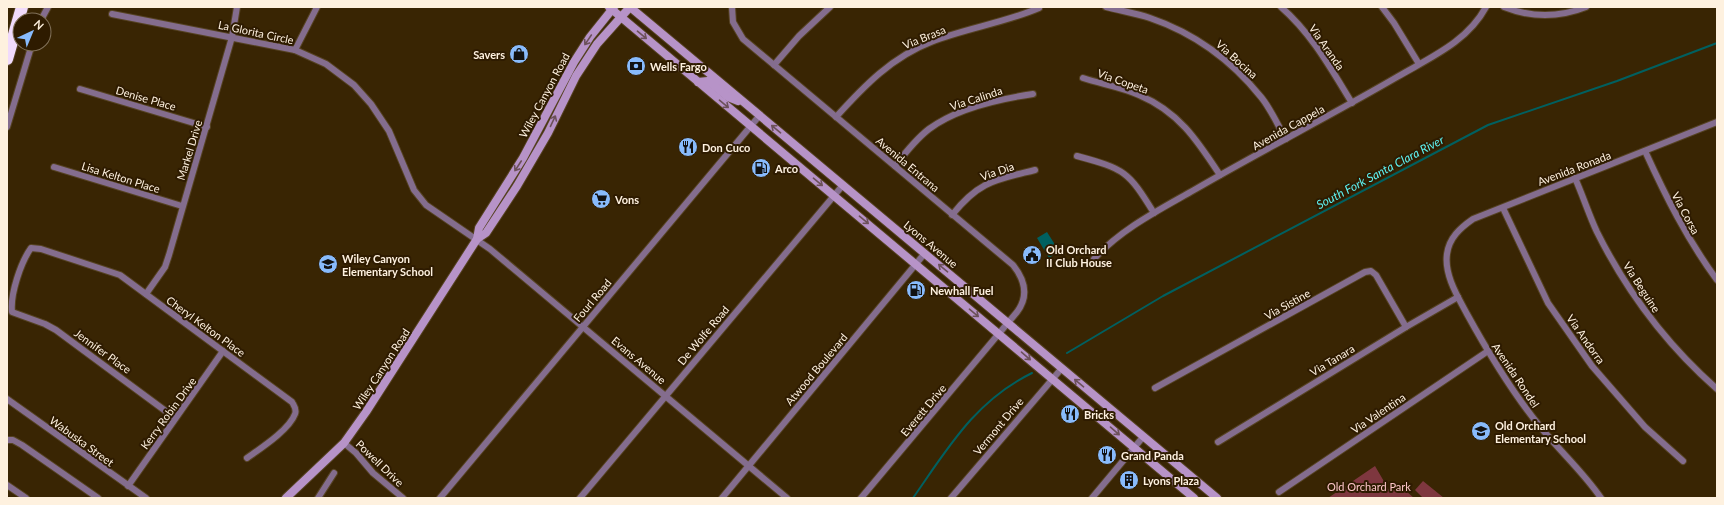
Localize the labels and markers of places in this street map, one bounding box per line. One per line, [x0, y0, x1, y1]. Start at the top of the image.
shop icon: Savers [508, 43, 530, 65]
place label: Savers [473, 48, 505, 61]
bank icon: Wells Fargo [625, 55, 647, 77]
place label: Wells Fargo [650, 60, 707, 73]
restaurant icon: Don Cuco [677, 136, 699, 158]
place label: Don Cuco [702, 141, 750, 154]
fuel station icon: Arco [750, 157, 772, 179]
place label: Arco [774, 162, 798, 175]
supermarket icon: Vons [590, 188, 612, 210]
place label: Vons [614, 193, 639, 206]
place label: Old Orchard II Club House [1046, 243, 1112, 269]
public building icon: Old Orchard II Club House [1021, 244, 1043, 266]
place label: Wiley Canyon Elementary School [342, 252, 433, 278]
school or university icon: Wiley Canyon Elementary School [317, 253, 339, 275]
fuel station icon: Newhall Fuel [905, 279, 927, 301]
place label: Newhall Fuel [930, 284, 994, 297]
restaurant icon: Bricks [1059, 403, 1081, 425]
place label: Bricks [1084, 408, 1114, 421]
place label: Old Orchard Elementary School [1495, 419, 1586, 445]
school or university icon: Old Orchard Elementary School [1470, 420, 1492, 442]
restaurant icon: Grand Panda [1096, 444, 1118, 466]
place label: Grand Panda [1121, 449, 1184, 462]
building icon: Lyons Plaza [1118, 469, 1140, 491]
place label: Lyons Plaza [1143, 474, 1199, 487]

